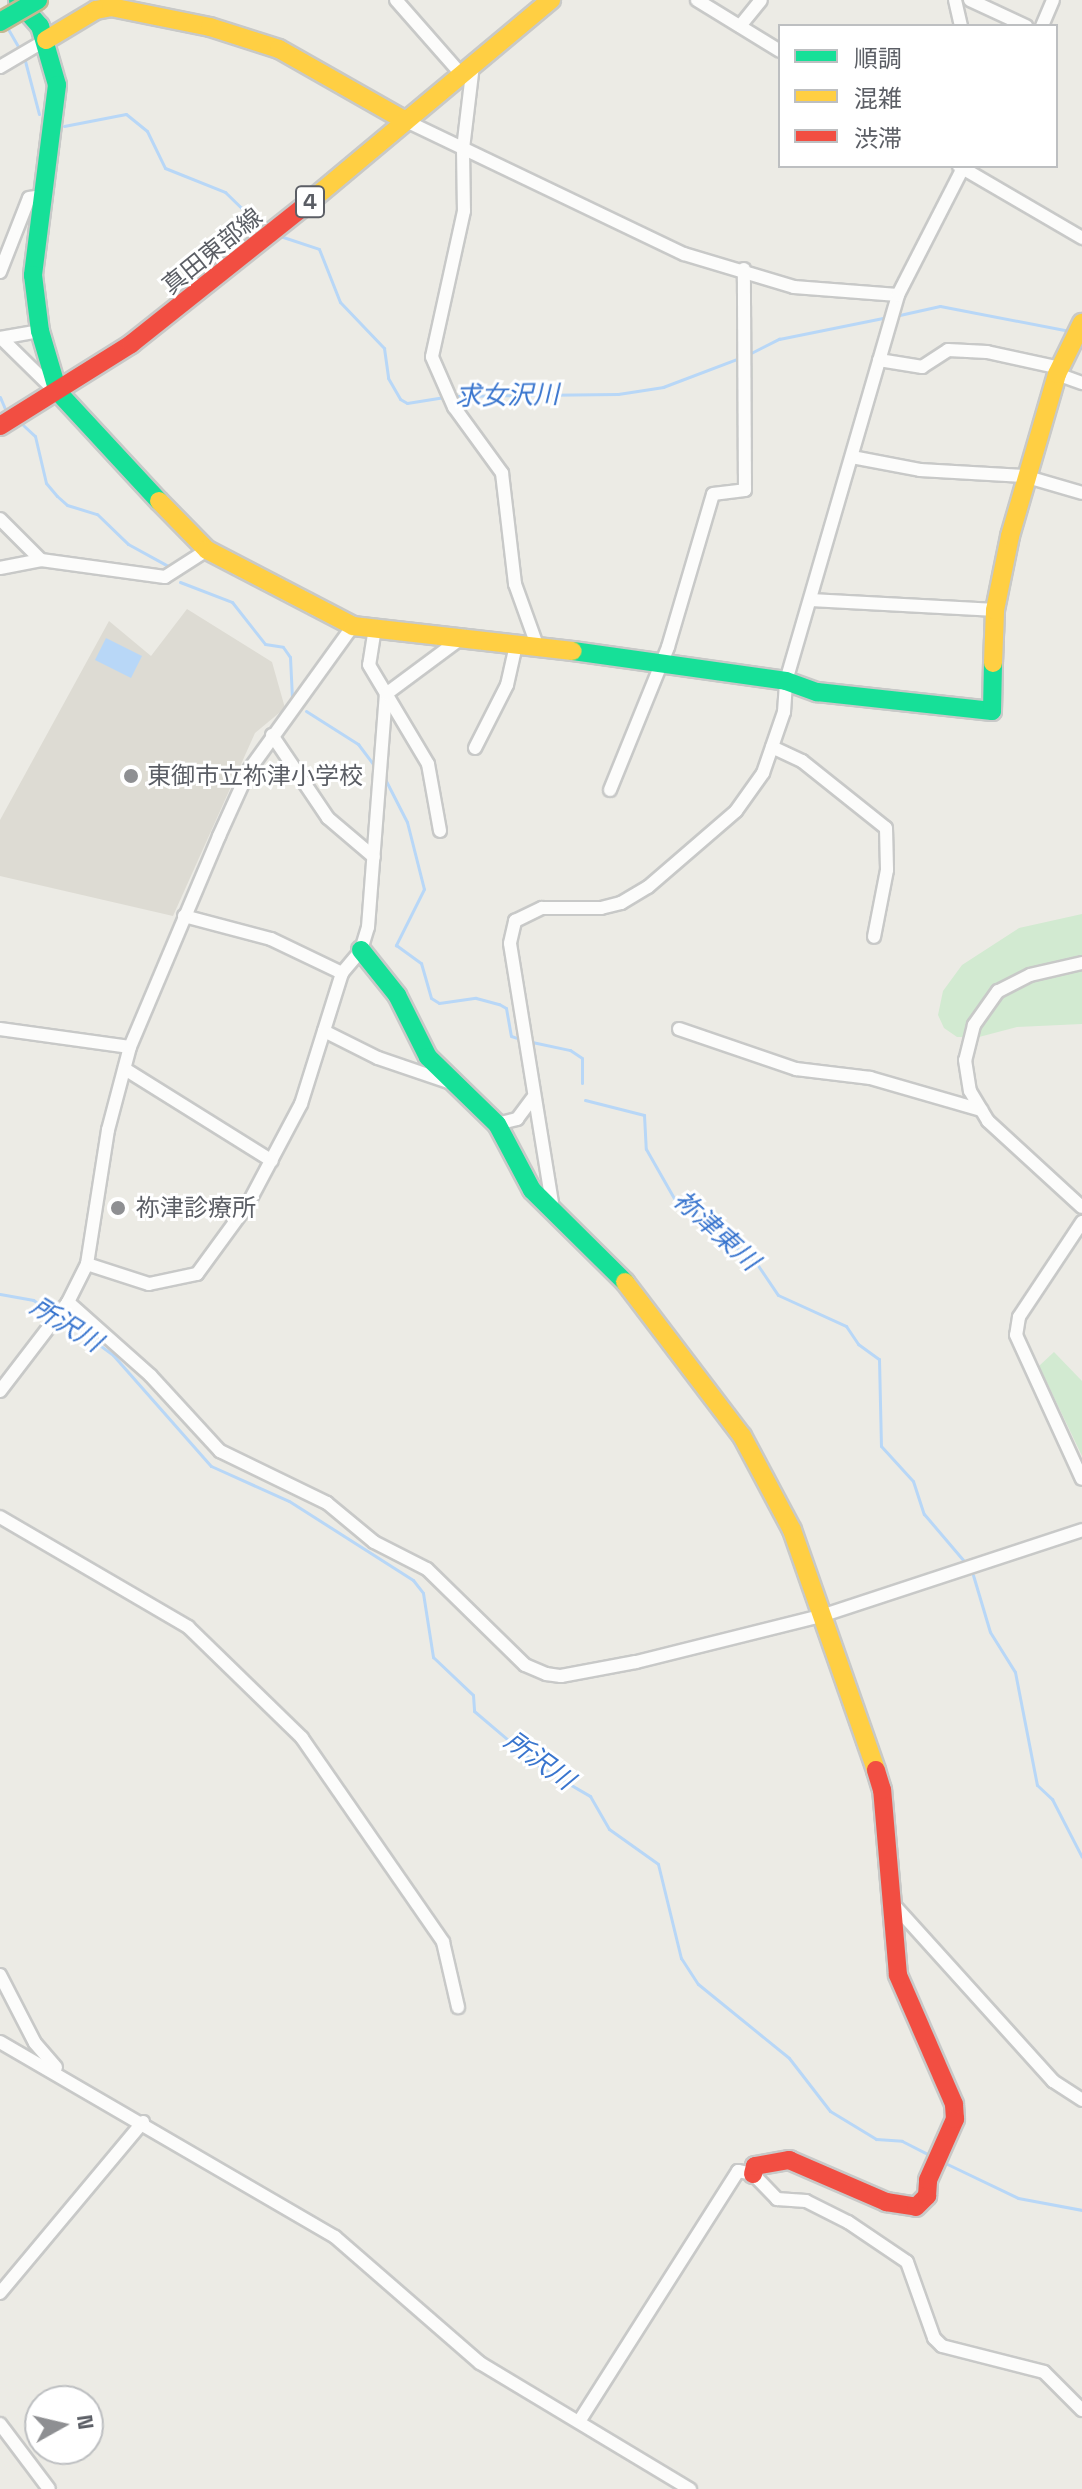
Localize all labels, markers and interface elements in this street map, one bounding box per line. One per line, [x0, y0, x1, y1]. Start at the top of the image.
legend [778, 24, 1058, 168]
text: 順調 [854, 43, 902, 74]
text: 混雑 [854, 83, 902, 114]
text: 渋滞 [854, 123, 902, 154]
road number: 4 [294, 184, 326, 220]
street label: 真田東部線 [156, 202, 268, 300]
water label: 求女沢川 [455, 379, 559, 413]
place label: 東御市立祢津小学校 [147, 762, 363, 790]
marker: 東御市立祢津小学校 [122, 767, 140, 785]
water label: 祢津東川 [667, 1185, 765, 1277]
place label: 祢津診療所 [136, 1194, 256, 1222]
marker: 祢津診療所 [107, 1197, 129, 1219]
water label: 所沢川 [25, 1291, 107, 1359]
water label: 所沢川 [498, 1725, 580, 1797]
north arrow [24, 2385, 104, 2465]
text: N [71, 2413, 101, 2431]

